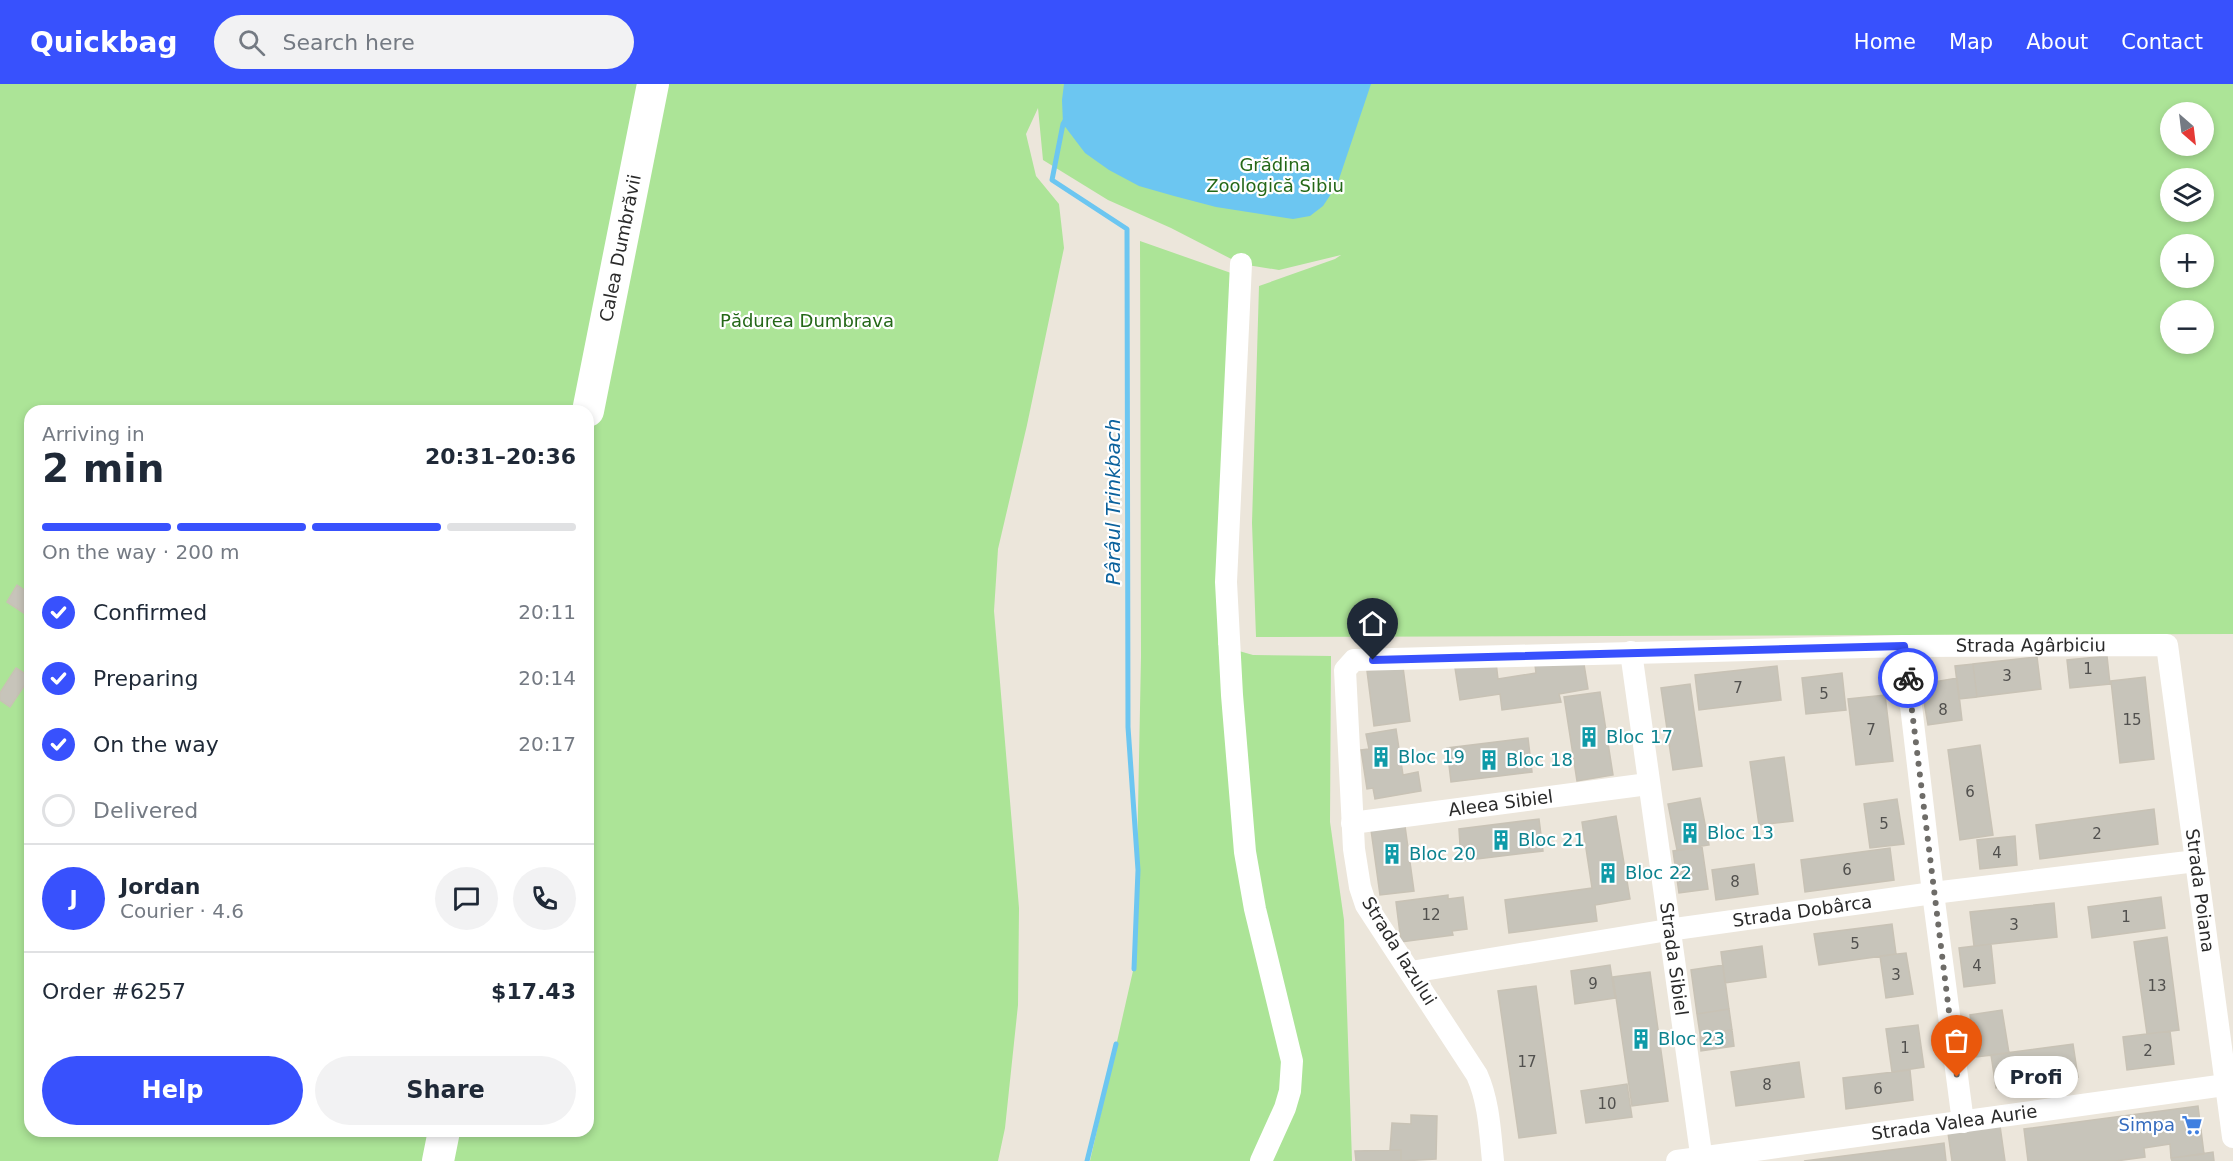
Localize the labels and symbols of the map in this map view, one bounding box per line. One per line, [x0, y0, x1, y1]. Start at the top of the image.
north arrow [2160, 102, 2214, 156]
park label: Grădina Zoologică Sibiu [1206, 154, 1344, 196]
street label: Calea Dumbrăvii [595, 173, 645, 324]
park label: Pădurea Dumbrava [720, 310, 894, 331]
water label: Pârâul Trinkbach [1101, 419, 1125, 585]
pin [1347, 598, 1398, 660]
street label: Strada Agârbiciu [1956, 634, 2106, 656]
courier [1878, 648, 1938, 708]
house number: 1 [2083, 660, 2093, 678]
house number: 3 [2002, 667, 2012, 685]
house number: 7 [1733, 679, 1743, 697]
house number: 5 [1819, 685, 1829, 703]
house number: 8 [1938, 701, 1948, 719]
house number: 15 [2122, 711, 2142, 729]
house number: 7 [1866, 721, 1876, 739]
building icon: Bloc 17 [1577, 725, 1601, 749]
place label: Bloc 17 [1606, 726, 1673, 747]
building icon: Bloc 19 [1369, 745, 1393, 769]
place label: Bloc 19 [1398, 746, 1465, 767]
building icon: Bloc 18 [1477, 748, 1501, 772]
place label: Bloc 18 [1506, 749, 1573, 770]
house number: 6 [1965, 783, 1975, 801]
street label: Aleea Sibiel [1447, 786, 1554, 820]
house number: 5 [1879, 815, 1889, 833]
building icon: Bloc 13 [1678, 821, 1702, 845]
place label: Bloc 13 [1707, 822, 1774, 843]
house number: 2 [2092, 825, 2102, 843]
street label: Strada Poiana [2182, 827, 2219, 954]
building icon: Bloc 21 [1489, 828, 1513, 852]
place label: Bloc 21 [1518, 829, 1585, 850]
building icon: Bloc 20 [1380, 842, 1404, 866]
place label: Bloc 20 [1409, 843, 1476, 864]
house number: 4 [1992, 844, 2002, 862]
building icon: Bloc 22 [1596, 861, 1620, 885]
house number: 6 [1842, 861, 1852, 879]
place label: Bloc 22 [1625, 862, 1692, 883]
house number: 8 [1730, 873, 1740, 891]
street label: Strada Dobârca [1731, 891, 1873, 931]
street label: Strada Iazului [1358, 893, 1441, 1009]
street label: Strada Sibiel [1656, 901, 1693, 1017]
house number: 12 [1421, 906, 1441, 924]
house number: 1 [2121, 908, 2131, 926]
house number: 3 [2009, 916, 2019, 934]
house number: 5 [1850, 935, 1860, 953]
house number: 4 [1972, 957, 1982, 975]
house number: 3 [1891, 966, 1901, 984]
house number: 9 [1588, 975, 1598, 993]
house number: 13 [2147, 977, 2167, 995]
pin [1931, 1015, 1982, 1077]
building icon: Bloc 23 [1629, 1027, 1653, 1051]
place label: Bloc 23 [1658, 1028, 1725, 1049]
house number: 1 [1900, 1039, 1910, 1057]
house number: 2 [2143, 1042, 2153, 1060]
house number: 17 [1517, 1053, 1537, 1071]
callout: Profi [1993, 1056, 2077, 1098]
house number: 8 [1762, 1076, 1772, 1094]
house number: 6 [1873, 1080, 1883, 1098]
house number: 10 [1597, 1095, 1617, 1113]
street label: Strada Valea Aurie [1870, 1100, 2039, 1144]
supermarket icon: Simpa [2180, 1113, 2204, 1137]
place label: Simpa [2119, 1114, 2175, 1135]

